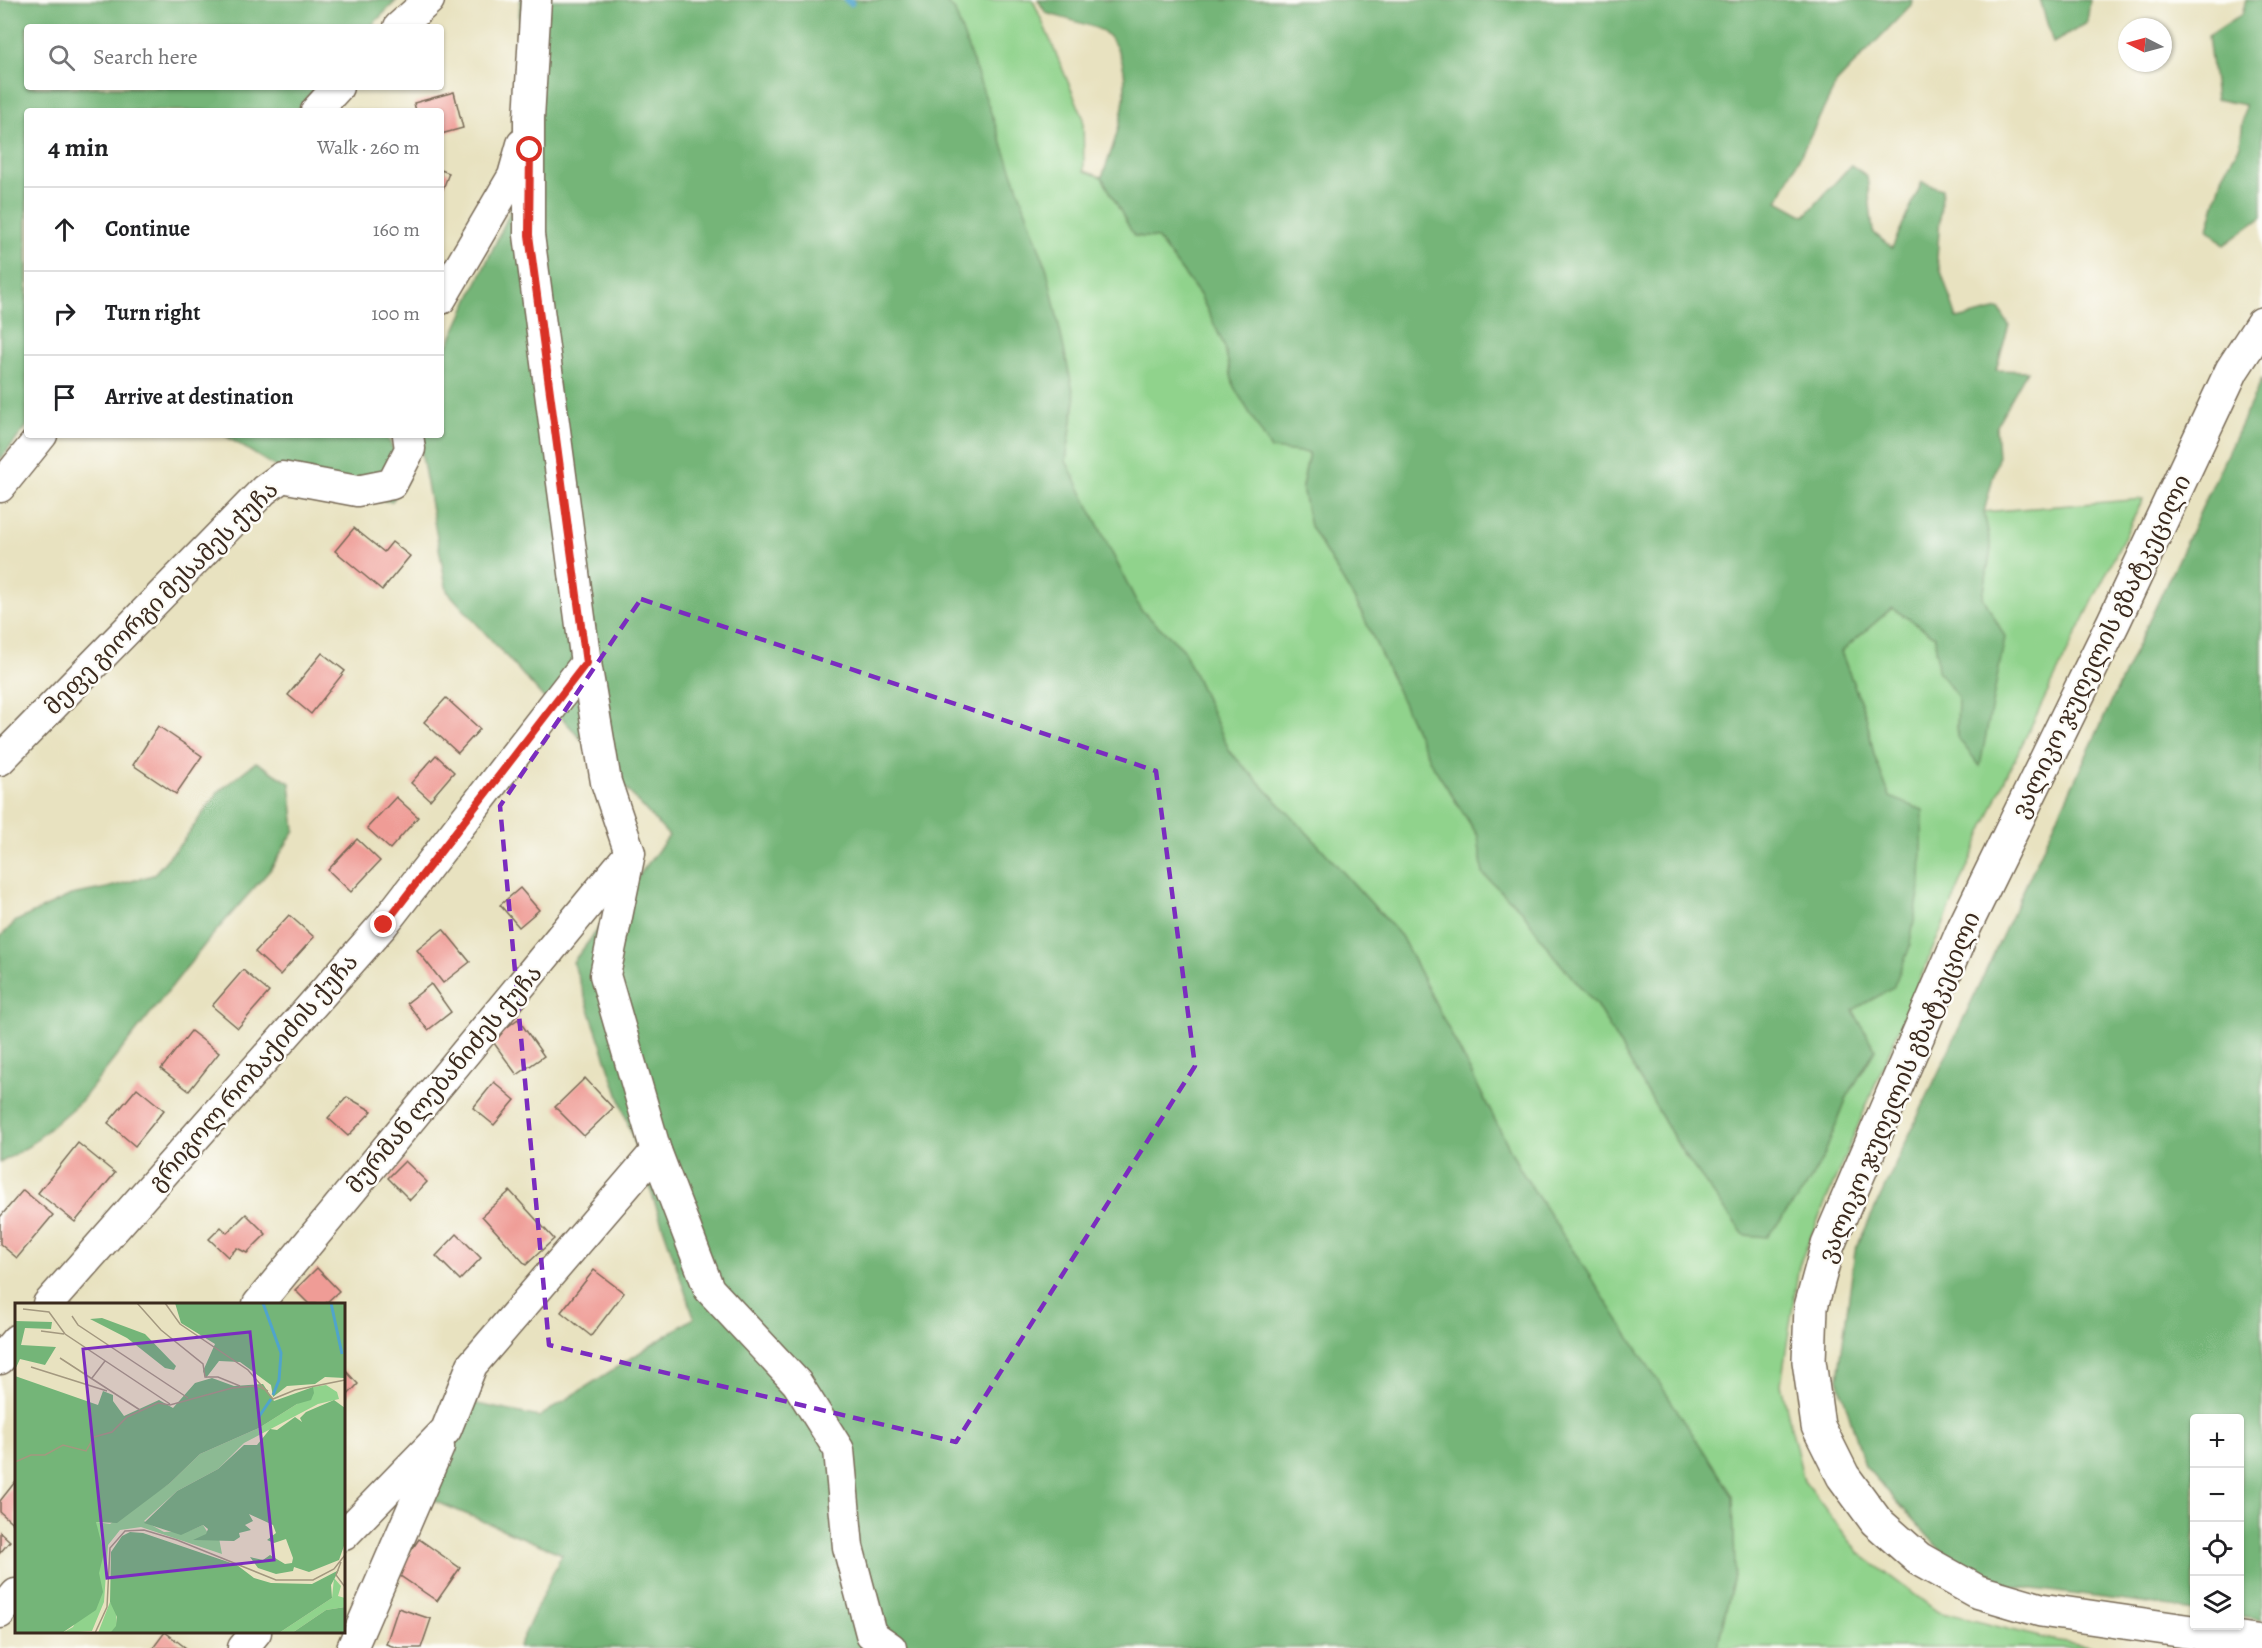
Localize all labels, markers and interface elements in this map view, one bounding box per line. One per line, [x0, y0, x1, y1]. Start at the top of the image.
north arrow [2118, 18, 2172, 72]
search box [24, 24, 444, 90]
icon: search [45, 41, 78, 74]
text: Search here [93, 42, 198, 72]
text: 4 min [48, 130, 109, 165]
text: Walk · 260 m [317, 134, 420, 161]
route start [516, 136, 542, 162]
icon: ahead [48, 213, 81, 246]
text: Continue [105, 214, 190, 244]
text: 160 m [373, 216, 420, 243]
icon: right [48, 297, 81, 330]
text: Turn right [105, 298, 201, 328]
text: 100 m [371, 300, 420, 327]
icon: arrive [48, 381, 81, 414]
text: Arrive at destination [105, 382, 294, 412]
street label: ვალიკო ჯუღელის გზატკეცილი [2004, 469, 2198, 823]
street label: მეფე გიორგი მესამეს ქუჩა [37, 474, 285, 722]
street label: ვალიკო ჯუღელის გზატკეცილი [1810, 907, 1988, 1267]
route end [370, 911, 396, 937]
street label: გრიგოლ რობაქიძის ქუჩა [141, 946, 365, 1198]
street label: მურმან ლებანიძეს ქუჩა [339, 958, 549, 1200]
inset map [15, 1303, 345, 1633]
map controls [2190, 1414, 2244, 1630]
button: + [2190, 1414, 2244, 1468]
button: − [2190, 1468, 2244, 1522]
button: locate [2190, 1522, 2244, 1576]
button: layers [2190, 1576, 2244, 1630]

